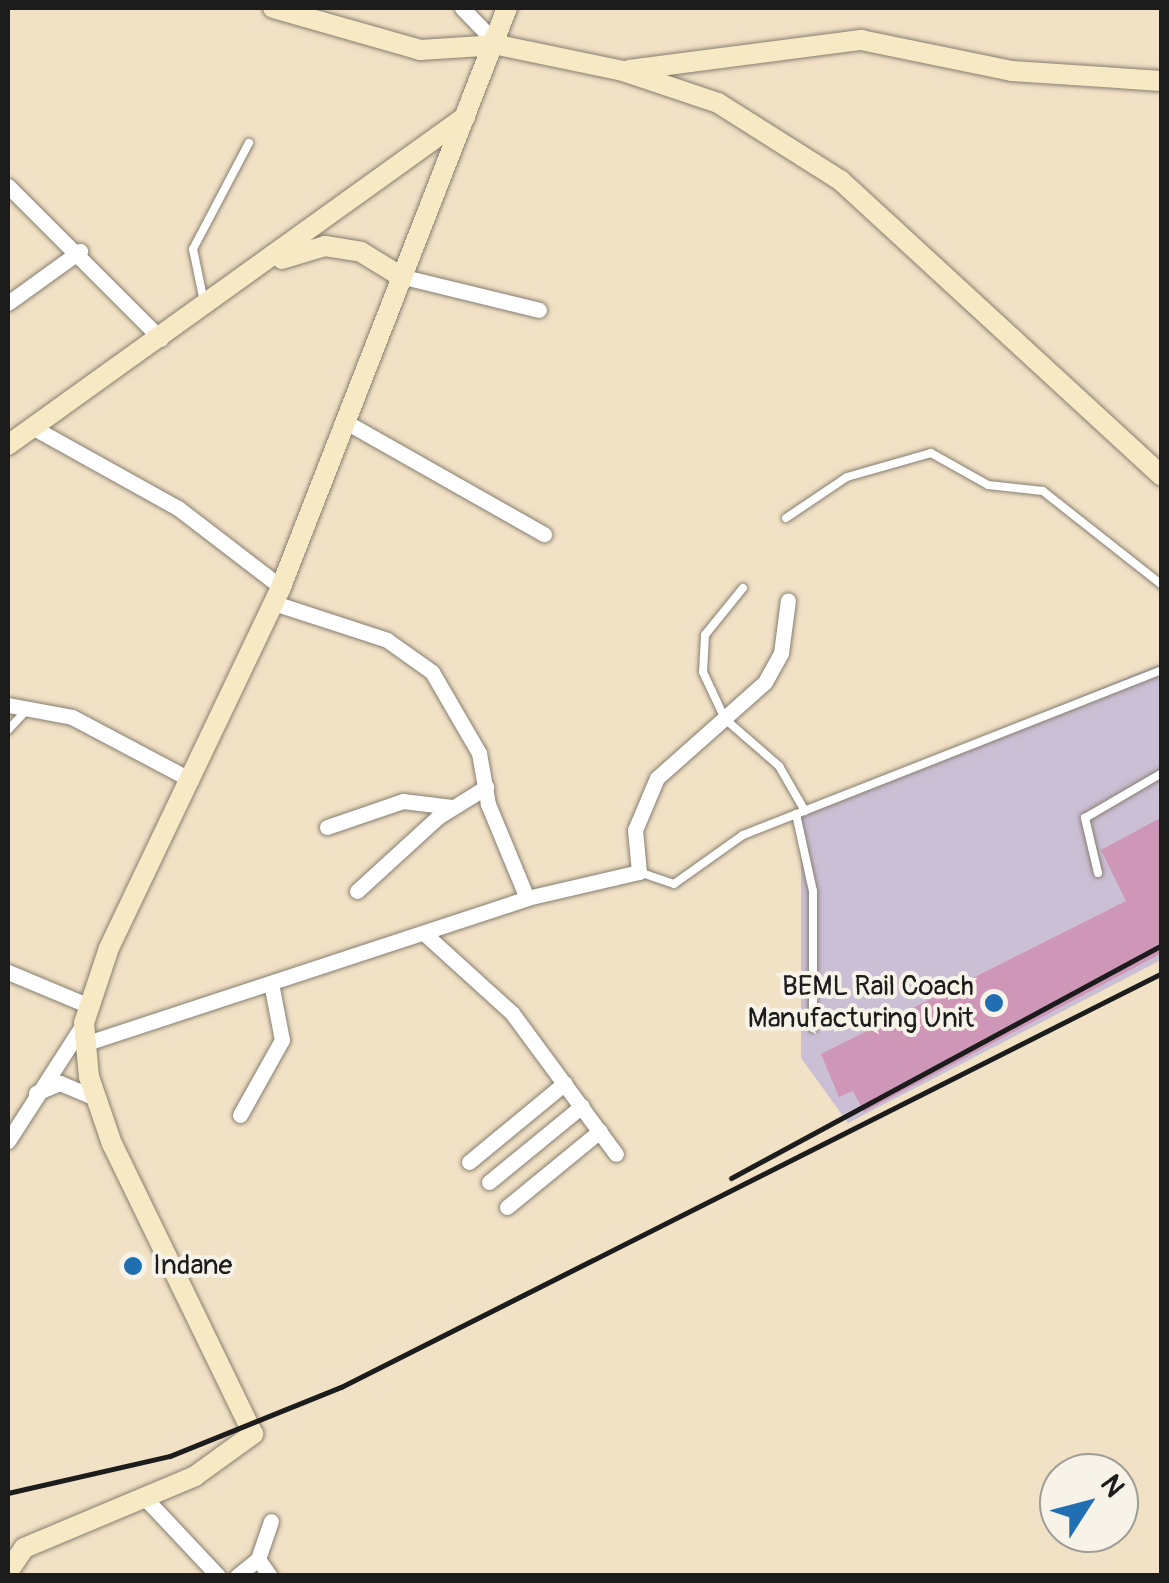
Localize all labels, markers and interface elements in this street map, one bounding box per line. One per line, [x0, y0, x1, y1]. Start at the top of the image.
place label: BEML Rail Coach Manufacturing Unit [748, 970, 974, 1036]
marker: BEML Rail Coach Manufacturing Unit [983, 992, 1005, 1014]
place label: Indane [153, 1249, 232, 1283]
marker: Indane [122, 1255, 144, 1277]
north arrow [1039, 1453, 1139, 1553]
text: N [1092, 1468, 1132, 1504]

